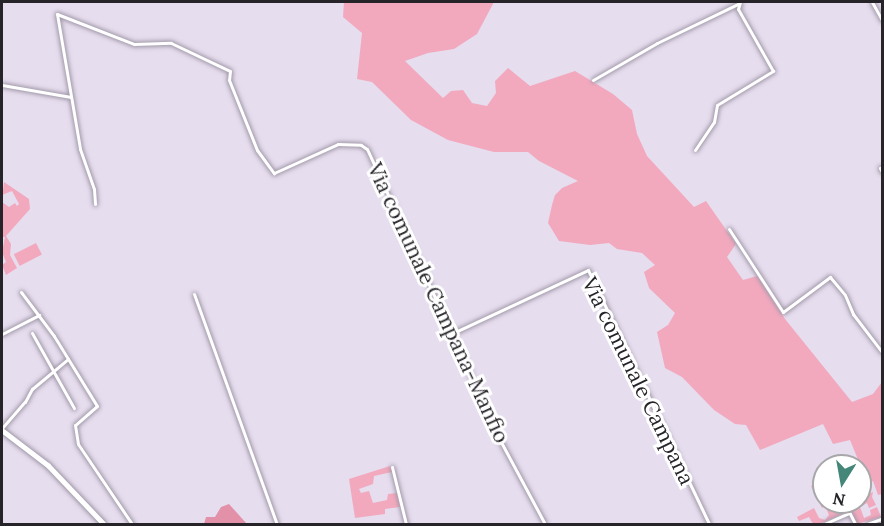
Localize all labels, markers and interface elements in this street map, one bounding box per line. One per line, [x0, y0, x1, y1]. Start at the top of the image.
street label: Via comunale Campana-Manfio [362, 159, 514, 447]
street label: Via comunale Campana [577, 273, 699, 489]
north arrow [812, 454, 872, 514]
text: N [831, 489, 847, 511]

